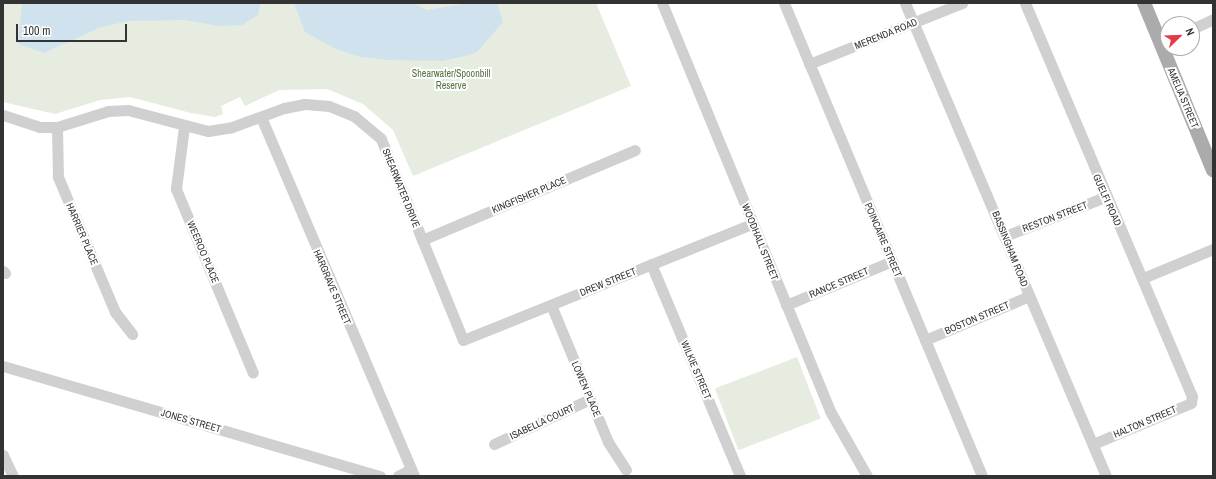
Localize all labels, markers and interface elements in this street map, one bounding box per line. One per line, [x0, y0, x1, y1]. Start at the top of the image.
scale bar [18, 16, 129, 42]
street label: MERENDA ROAD [853, 16, 919, 52]
north arrow [1160, 16, 1200, 56]
text: 100 m [23, 23, 50, 39]
text: N [1182, 26, 1198, 37]
street label: AMELIA STREET [1165, 66, 1201, 130]
park label: Shearwater/Spoonbill Reserve [412, 67, 490, 90]
street label: SHEARWATER DRIVE [380, 147, 422, 229]
street label: GUELFI ROAD [1090, 172, 1124, 228]
street label: KINGFISHER PLACE [490, 174, 568, 216]
street label: RESTON STREET [1021, 199, 1089, 235]
street label: HARRIER PLACE [64, 201, 100, 267]
street label: POINCAIRE STREET [862, 201, 904, 279]
street label: WOODHALL STREET [739, 202, 781, 282]
street label: BASSINGHAM ROAD [989, 209, 1031, 289]
street label: WEEROO PLACE [184, 219, 222, 285]
street label: HARGRAVE STREET [311, 248, 353, 326]
street label: DREW STREET [578, 265, 638, 299]
street label: RANCE STREET [808, 265, 870, 301]
street label: BOSTON STREET [943, 299, 1011, 337]
street label: WILKIE STREET [678, 339, 714, 401]
street label: LOWEN PLACE [569, 359, 603, 419]
street label: ISABELLA COURT [508, 402, 576, 442]
street label: HALTON STREET [1112, 403, 1178, 441]
street label: JONES STREET [160, 407, 222, 435]

